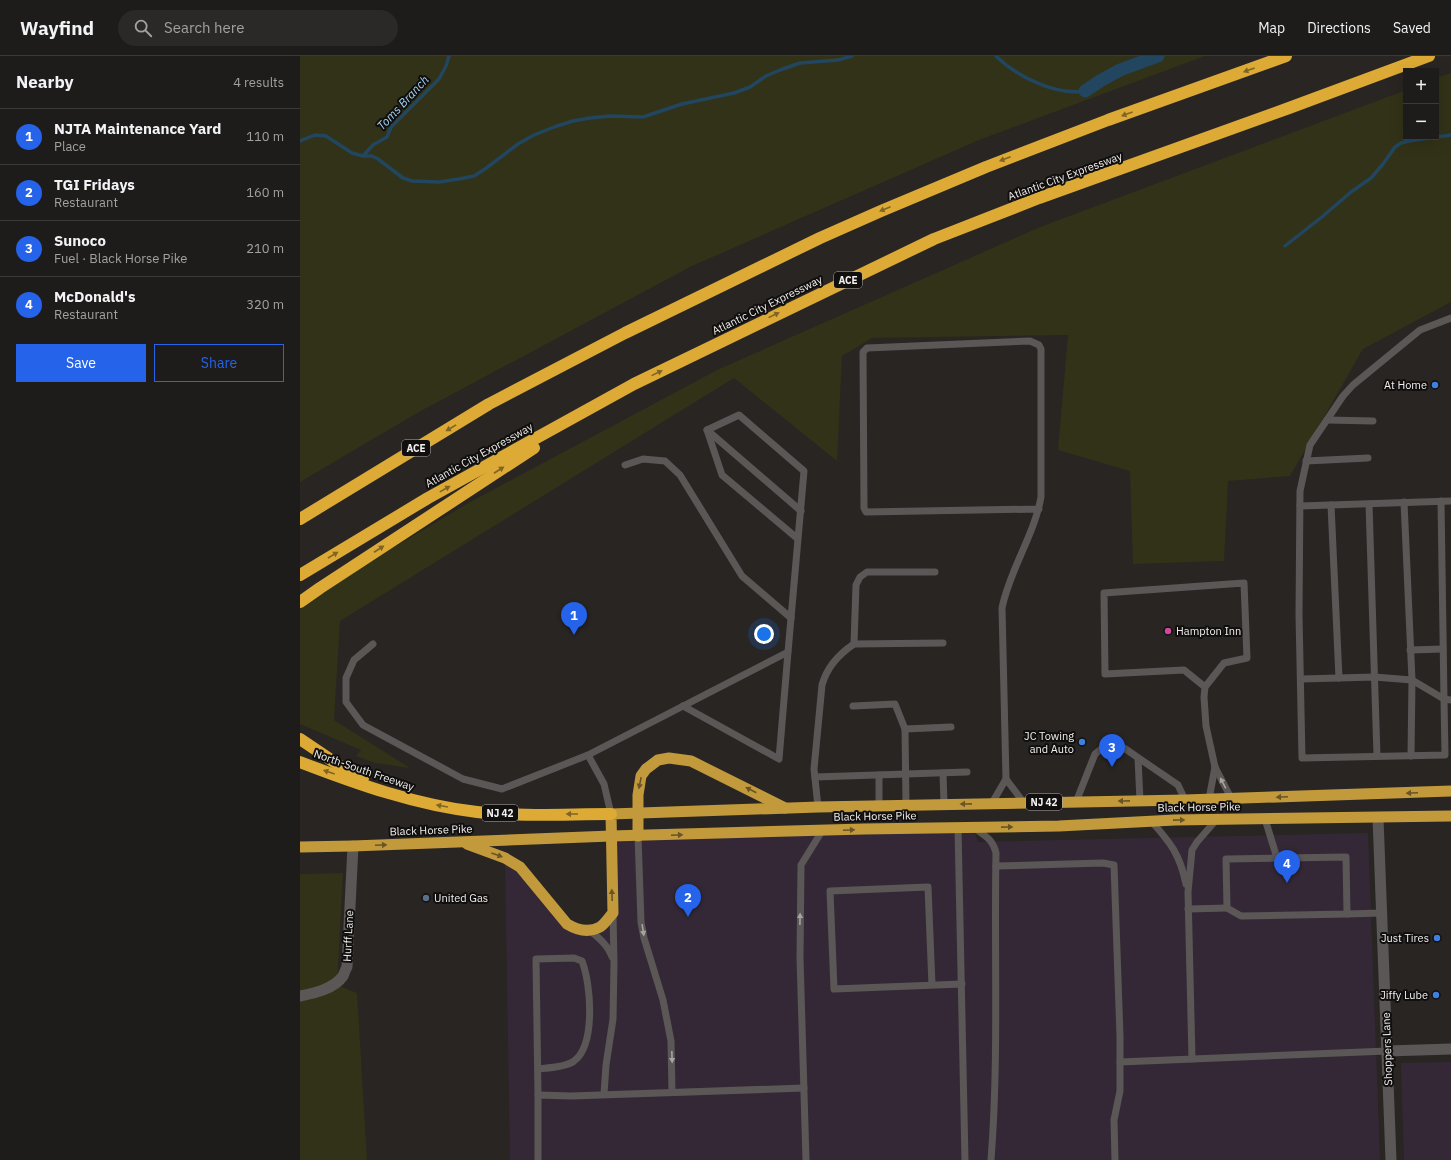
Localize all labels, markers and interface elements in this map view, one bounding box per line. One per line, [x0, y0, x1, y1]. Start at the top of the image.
search box [118, 10, 398, 46]
text: Wayfind [20, 16, 94, 40]
icon: search [132, 17, 154, 39]
text: Search here [164, 18, 244, 37]
text: Map [1258, 19, 1285, 37]
text: Directions [1307, 19, 1371, 37]
text: Saved [1393, 19, 1431, 37]
one-way arrow [1243, 67, 1255, 73]
map controls [1403, 68, 1439, 140]
button: + [1403, 68, 1439, 104]
text: Nearby [16, 71, 74, 93]
water label: Toms Branch [373, 72, 432, 133]
text: 4 results [233, 74, 284, 91]
button: − [1403, 104, 1439, 140]
one-way arrow [1120, 111, 1132, 117]
text: NJTA Maintenance Yard [54, 119, 222, 138]
text: 1 [25, 128, 33, 145]
text: 110 m [246, 128, 284, 145]
text: Place [54, 138, 86, 155]
street label: Atlantic City Expressway [1006, 149, 1125, 203]
one-way arrow [999, 157, 1011, 163]
text: TGI Fridays [54, 175, 135, 194]
text: 2 [25, 184, 33, 201]
text: 160 m [246, 184, 284, 201]
text: Restaurant [54, 194, 118, 211]
one-way arrow [879, 206, 890, 212]
text: Sunoco [54, 231, 106, 250]
text: 3 [25, 240, 33, 257]
text: 210 m [246, 240, 284, 257]
text: Fuel · Black Horse Pike [54, 250, 187, 267]
street label: Atlantic City Expressway [710, 272, 825, 338]
road number: ACE [834, 272, 862, 288]
text: McDonald's [54, 287, 136, 306]
text: 4 [25, 296, 33, 313]
text: 320 m [246, 296, 284, 313]
text: Restaurant [54, 306, 118, 323]
one-way arrow [768, 312, 780, 319]
button: Save [16, 344, 146, 382]
button: Share [154, 344, 284, 382]
one-way arrow [652, 370, 663, 376]
place label: At Home [1384, 378, 1427, 392]
marker: At Home [1430, 380, 1440, 390]
street label: Atlantic City Expressway [423, 419, 536, 490]
one-way arrow [445, 424, 457, 431]
road number: ACE [402, 440, 430, 456]
one-way arrow [493, 467, 505, 474]
one-way arrow [439, 485, 451, 492]
one-way arrow [374, 545, 384, 553]
one-way arrow [327, 552, 339, 559]
pin: 1 [561, 602, 587, 635]
your location [754, 624, 774, 644]
place label: Hampton Inn [1176, 624, 1241, 638]
marker: Hampton Inn [1163, 626, 1173, 636]
place label: JC Towing and Auto [1024, 729, 1074, 756]
pin: 3 [1099, 734, 1125, 767]
marker: JC Towing and Auto [1077, 737, 1087, 747]
street label: North-South Freeway [312, 746, 417, 794]
one-way arrow [322, 769, 334, 775]
one-way arrow [637, 776, 643, 789]
one-way arrow [1220, 777, 1226, 789]
one-way arrow [745, 787, 756, 794]
one-way arrow [1405, 790, 1418, 796]
road number: NJ 42 [1026, 794, 1062, 810]
one-way arrow [1275, 794, 1288, 800]
one-way arrow [1117, 798, 1130, 804]
street label: Black Horse Pike [1157, 799, 1241, 815]
one-way arrow [959, 801, 972, 807]
one-way arrow [436, 803, 448, 809]
road number: NJ 42 [482, 805, 518, 821]
street label: Black Horse Pike [833, 808, 917, 824]
one-way arrow [565, 811, 578, 817]
one-way arrow [1173, 817, 1186, 823]
street label: Black Horse Pike [389, 822, 473, 838]
one-way arrow [1001, 824, 1014, 830]
one-way arrow [843, 827, 856, 833]
one-way arrow [671, 831, 683, 838]
one-way arrow [375, 842, 388, 848]
pin: 4 [1274, 850, 1300, 883]
one-way arrow [492, 853, 504, 859]
pin: 2 [675, 884, 701, 917]
one-way arrow [609, 889, 616, 901]
place label: United Gas [434, 891, 488, 905]
marker: United Gas [421, 893, 431, 903]
street label: Hurff Lane [340, 910, 356, 962]
one-way arrow [797, 912, 803, 925]
one-way arrow [640, 924, 646, 937]
place label: Just Tires [1381, 931, 1429, 945]
marker: Just Tires [1432, 933, 1442, 943]
place label: Jiffy Lube [1380, 988, 1428, 1002]
marker: Jiffy Lube [1431, 990, 1441, 1000]
street label: Shoppers Lane [1379, 1012, 1395, 1086]
one-way arrow [668, 1051, 675, 1063]

